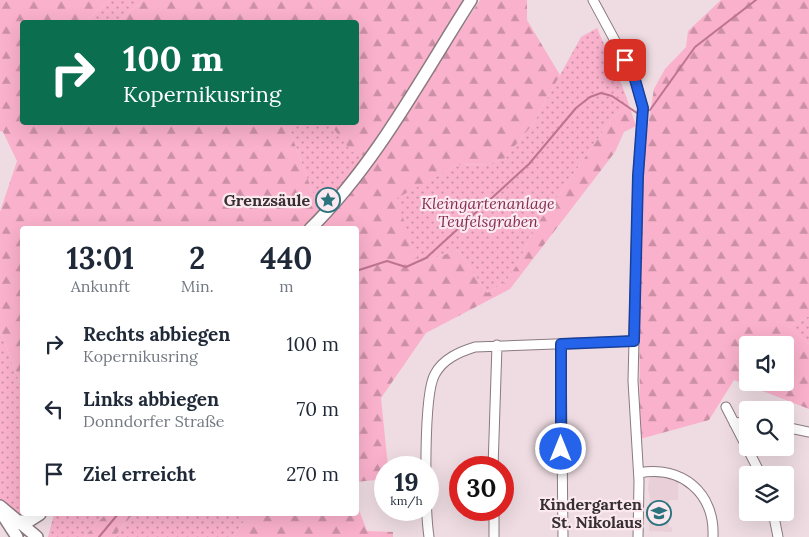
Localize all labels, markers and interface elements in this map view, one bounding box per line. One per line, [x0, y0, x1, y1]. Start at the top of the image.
text: 100 m [123, 36, 223, 81]
pin [604, 39, 646, 81]
icon: right [40, 40, 105, 105]
icon: arrive [611, 46, 639, 74]
text: Kopernikusring [123, 80, 281, 108]
place icon: Grenzsäule [315, 187, 341, 213]
place label: Grenzsäule [224, 190, 310, 210]
park label: Kleingartenanlage Teufelsgraben [421, 193, 555, 231]
text: 13:01 [67, 239, 134, 277]
text: 2 [189, 239, 205, 277]
text: 440 [260, 239, 312, 277]
text: Ankunft [71, 276, 130, 296]
text: Min. [181, 276, 214, 296]
text: m [279, 276, 293, 296]
text: Rechts abbiegen [83, 322, 230, 346]
icon: right [40, 330, 68, 358]
text: 100 m [287, 332, 339, 356]
map controls [739, 336, 794, 521]
button: sound [739, 336, 794, 391]
text: Kopernikusring [83, 346, 198, 366]
text: Links abbiegen [83, 387, 219, 411]
icon: left [40, 395, 68, 423]
text: 70 m [296, 397, 339, 421]
button: search [739, 401, 794, 456]
text: Donndorfer Straße [83, 411, 225, 431]
position arrow [534, 422, 586, 474]
speed limit sign: 30 [449, 456, 514, 521]
icon: arrive [40, 460, 68, 488]
text: Ziel erreicht [83, 462, 196, 486]
text: 270 m [286, 462, 339, 486]
text: 19 [394, 466, 419, 498]
button: layers [739, 466, 794, 521]
text: km/h [390, 493, 423, 508]
place label: Kindergarten St. Nikolaus [539, 494, 642, 532]
school or university icon: Kindergarten St. Nikolaus [646, 500, 672, 526]

